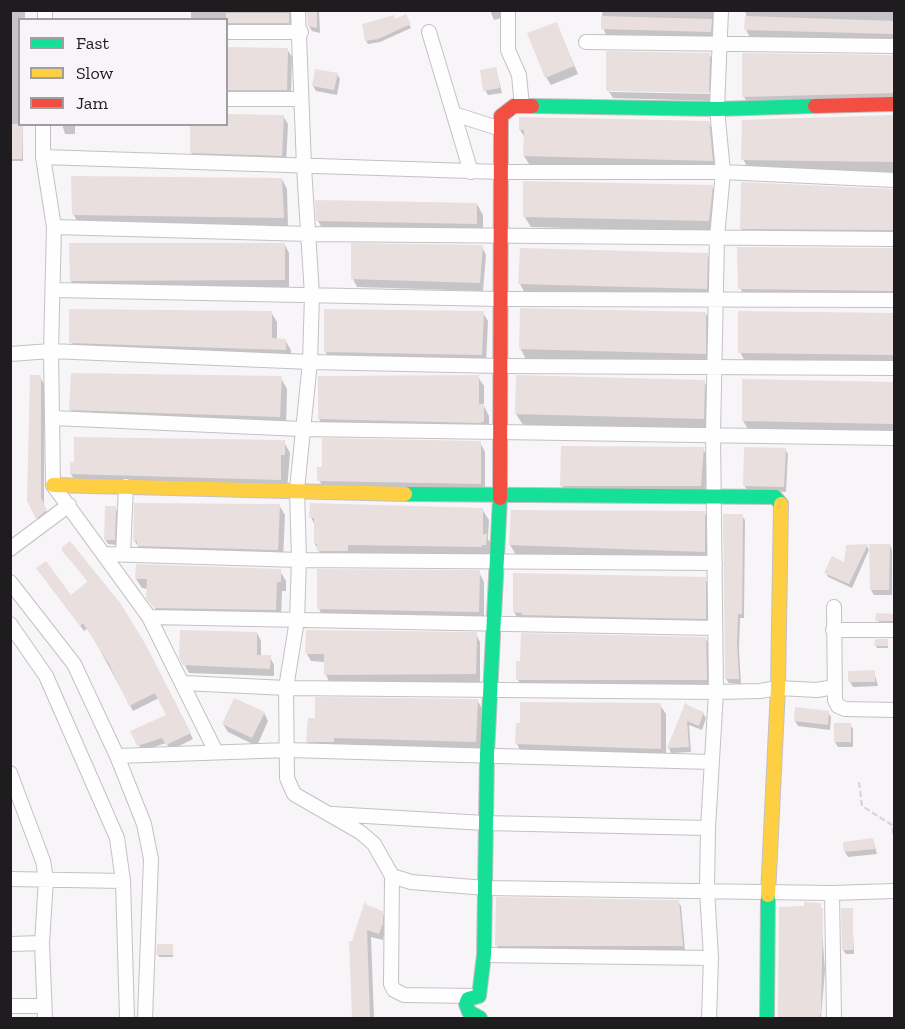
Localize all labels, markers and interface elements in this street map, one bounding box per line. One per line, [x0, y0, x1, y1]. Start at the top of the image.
legend [18, 18, 228, 126]
text: Fast [76, 32, 109, 54]
text: Slow [76, 62, 113, 84]
text: Jam [76, 92, 108, 114]

